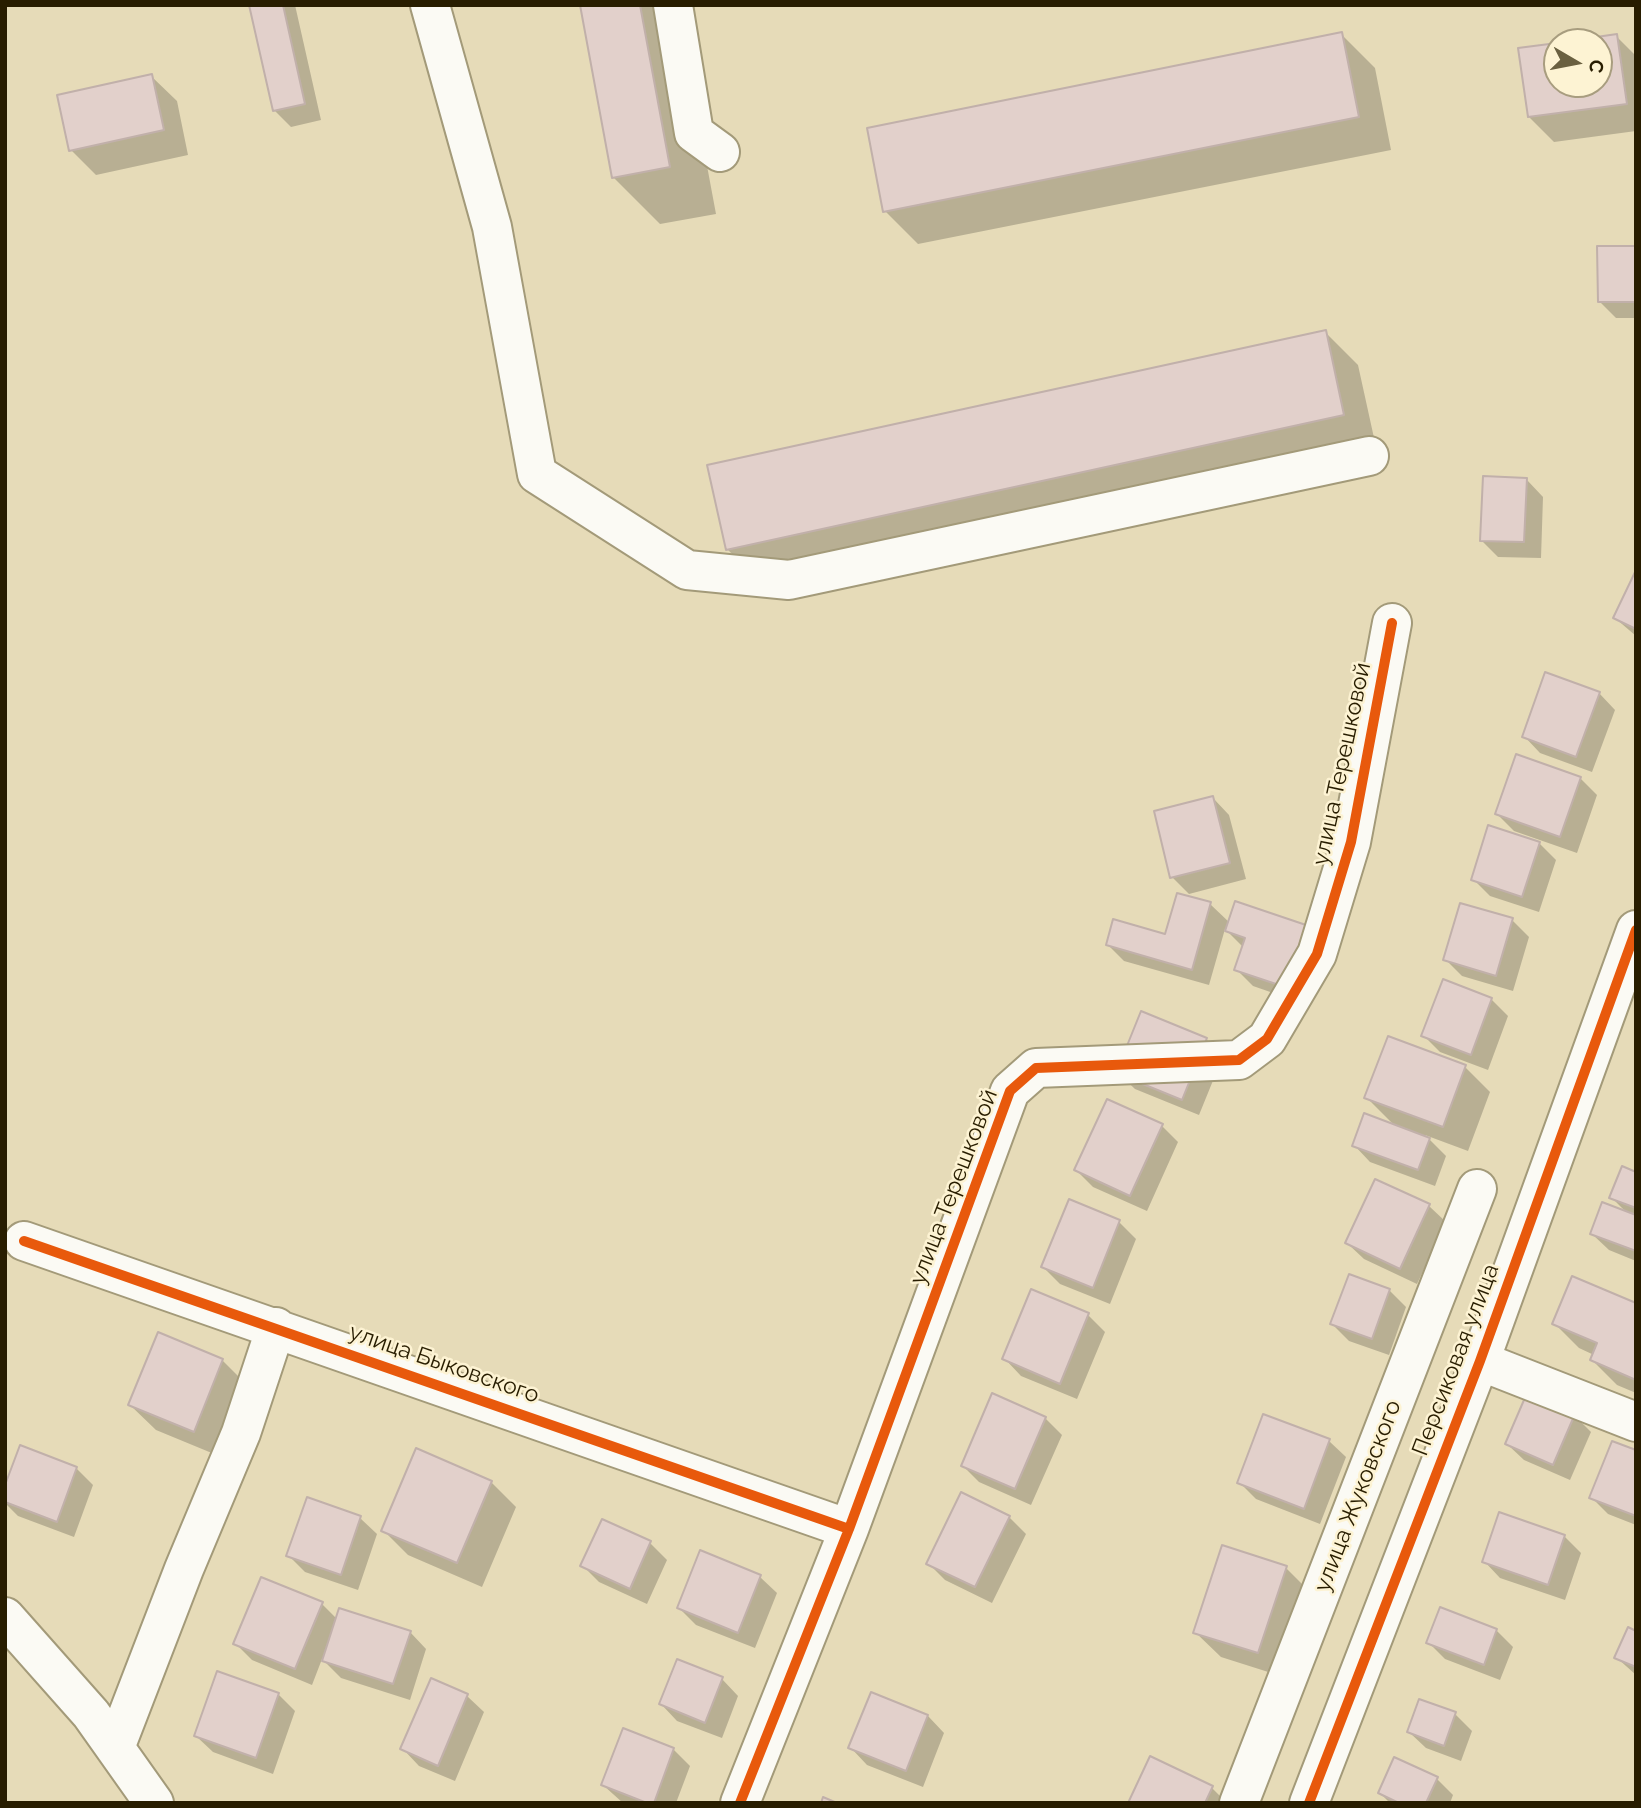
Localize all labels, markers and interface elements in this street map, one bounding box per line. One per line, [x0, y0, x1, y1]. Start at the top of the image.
north arrow [1543, 28, 1613, 98]
text: С [1585, 58, 1609, 75]
street label: улица Терешковой [1307, 660, 1377, 868]
street label: улица Терешковой [904, 1086, 1004, 1288]
street label: Персиковая улица [1407, 1260, 1505, 1460]
street label: улица Быковского [345, 1318, 543, 1410]
street label: улица Жуковского [1309, 1396, 1407, 1596]

